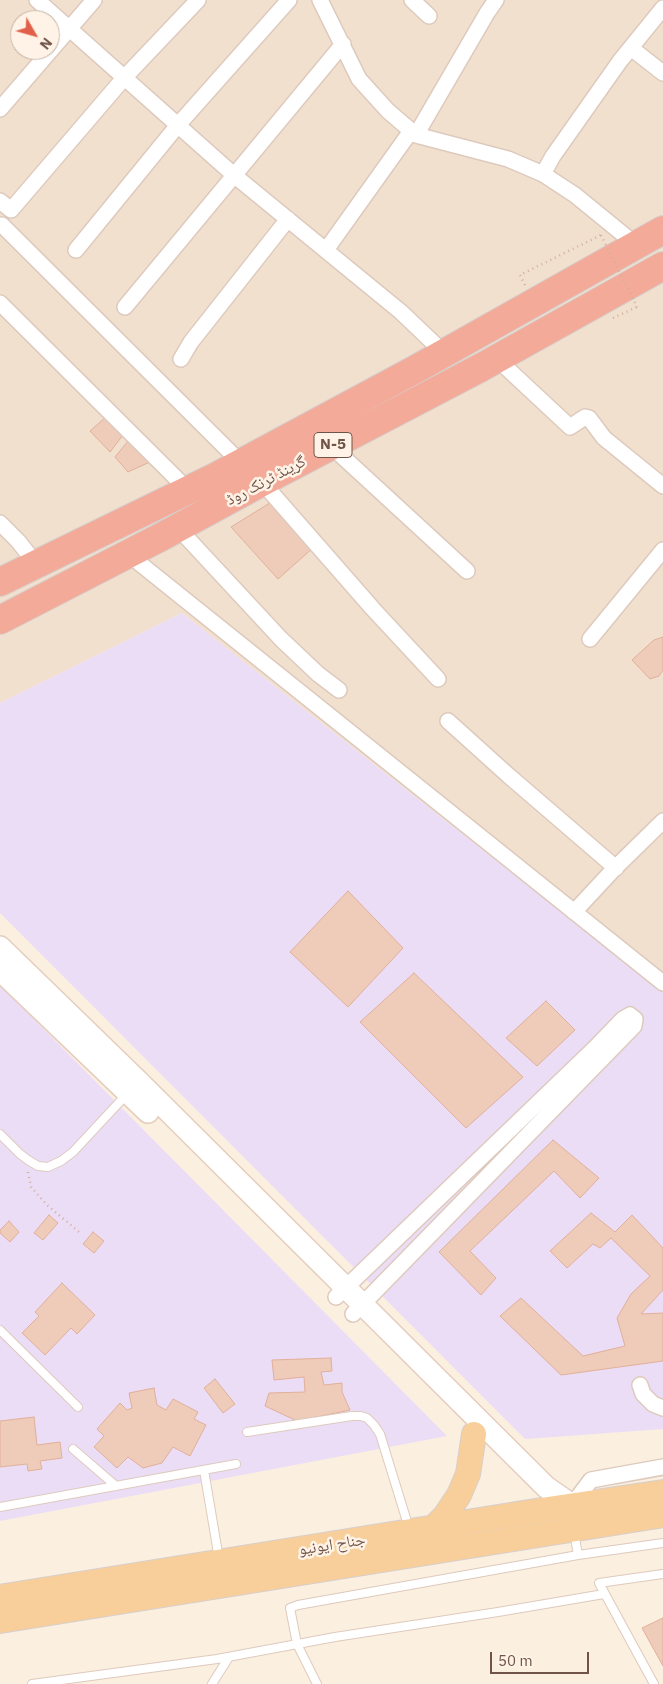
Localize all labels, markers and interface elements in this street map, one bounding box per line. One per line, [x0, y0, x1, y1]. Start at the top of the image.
north arrow [10, 10, 60, 60]
text: N [36, 34, 56, 53]
road number: N-5 [314, 432, 352, 458]
street label: گرینڈ ٹرنک روڈ [223, 452, 309, 510]
street label: جناح ایونیو [297, 1530, 367, 1560]
scale bar [493, 1642, 592, 1674]
text: 50 m [498, 1651, 533, 1670]

